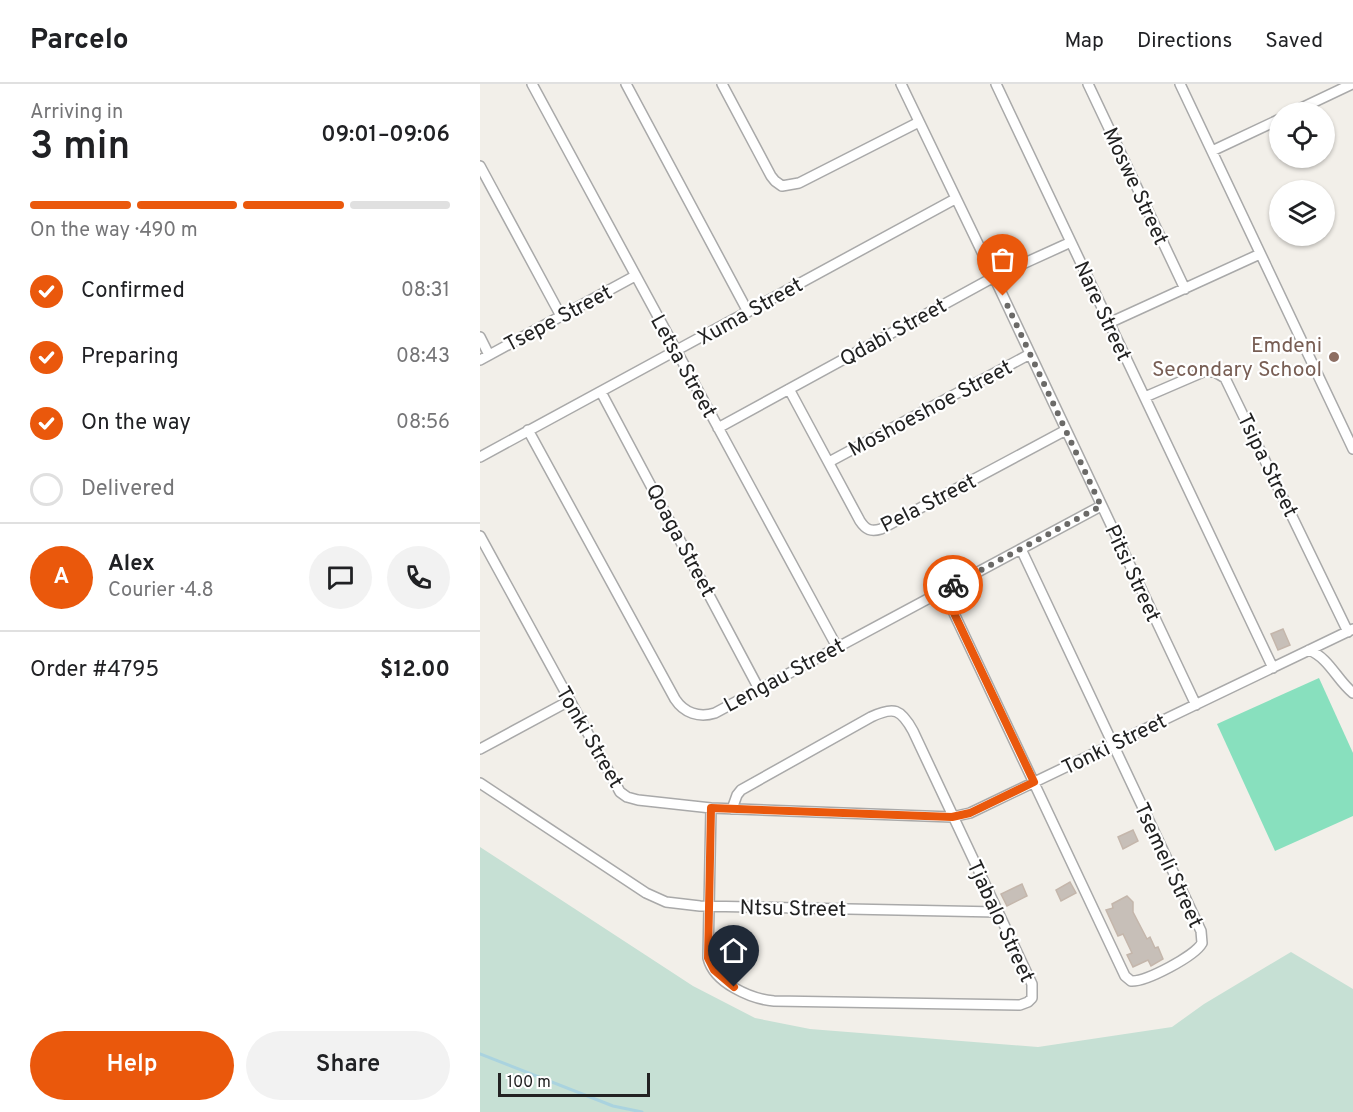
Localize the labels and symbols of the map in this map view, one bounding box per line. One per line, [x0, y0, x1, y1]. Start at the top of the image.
street label: Moswe Street [1096, 123, 1174, 250]
pin [977, 234, 1028, 296]
street label: Nare Street [1067, 257, 1137, 366]
street label: Xuma Street [693, 272, 808, 352]
street label: Tsepe Street [500, 280, 617, 359]
street label: Qdabi Street [836, 293, 952, 374]
street label: Letsa Street [643, 310, 722, 423]
place label: Emdeni Secondary School [1152, 333, 1322, 384]
marker: Emdeni Secondary School [1327, 350, 1341, 364]
street label: Moshoeshoe Street [844, 355, 1017, 464]
street label: Tsipa Street [1230, 409, 1303, 522]
street label: Pela Street [876, 469, 981, 540]
street label: Qoaga Street [639, 480, 721, 602]
street label: Pitsi Street [1097, 521, 1166, 627]
courier [923, 555, 983, 615]
street label: Lengau Street [720, 633, 850, 719]
street label: Tonki Street [549, 682, 629, 793]
street label: Tonki Street [1058, 708, 1171, 782]
street label: Tsemeli Street [1127, 799, 1208, 932]
street label: Tjabalo Street [960, 856, 1040, 987]
street label: Ntsu Street [739, 895, 847, 924]
pin [708, 925, 759, 987]
scale bar [498, 1070, 650, 1098]

